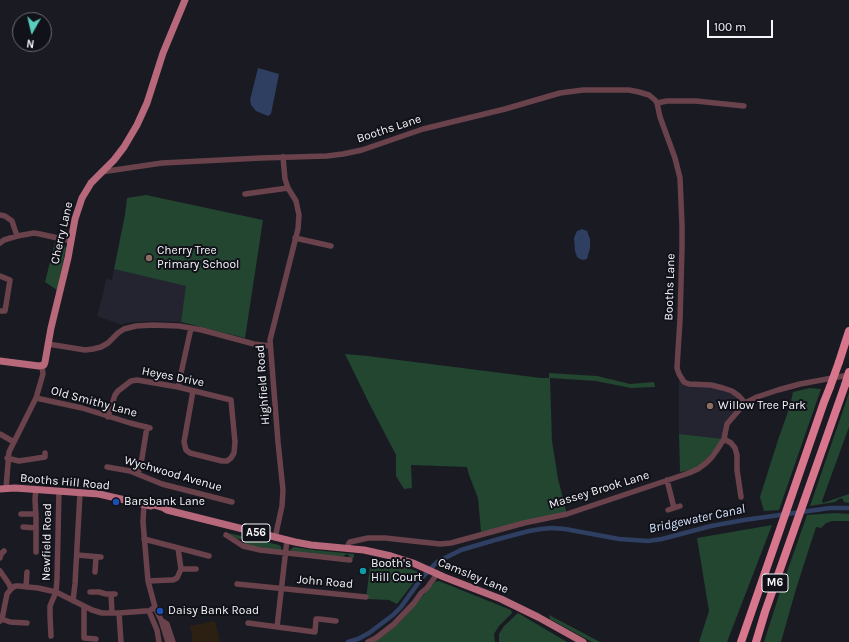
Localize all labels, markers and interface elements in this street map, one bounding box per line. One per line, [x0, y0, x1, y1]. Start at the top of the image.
north arrow [12, 12, 52, 52]
scale bar [709, 12, 775, 38]
text: 100 m [714, 20, 746, 34]
text: N [26, 36, 35, 50]
street label: Booths Lane [355, 112, 423, 146]
street label: Cherry Lane [48, 200, 76, 266]
place label: Cherry Tree Primary School [157, 244, 239, 272]
marker: Cherry Tree Primary School [144, 253, 154, 263]
street label: Booths Lane [662, 253, 678, 321]
street label: Highfield Road [253, 344, 273, 426]
street label: Heyes Drive [141, 364, 205, 390]
street label: Old Smithy Lane [49, 384, 139, 420]
place label: Willow Tree Park [718, 399, 806, 413]
marker: Willow Tree Park [705, 401, 715, 411]
street label: Wychwood Avenue [122, 453, 224, 495]
street label: Massey Brook Lane [547, 468, 651, 512]
street label: Booths Hill Road [19, 471, 111, 493]
place label: Barsbank Lane [124, 495, 205, 509]
marker: Barsbank Lane [111, 497, 121, 507]
water label: Bridgewater Canal [647, 501, 747, 537]
street label: Newfield Road [39, 503, 55, 581]
road number: A56 [242, 524, 270, 542]
street label: Camsley Lane [436, 555, 510, 597]
place label: Booth's Hill Court [371, 557, 422, 585]
marker: Booth's Hill Court [358, 566, 368, 576]
street label: John Road [296, 572, 354, 592]
road number: M6 [762, 574, 788, 592]
place label: Daisy Bank Road [168, 604, 259, 618]
marker: Daisy Bank Road [155, 606, 165, 616]

